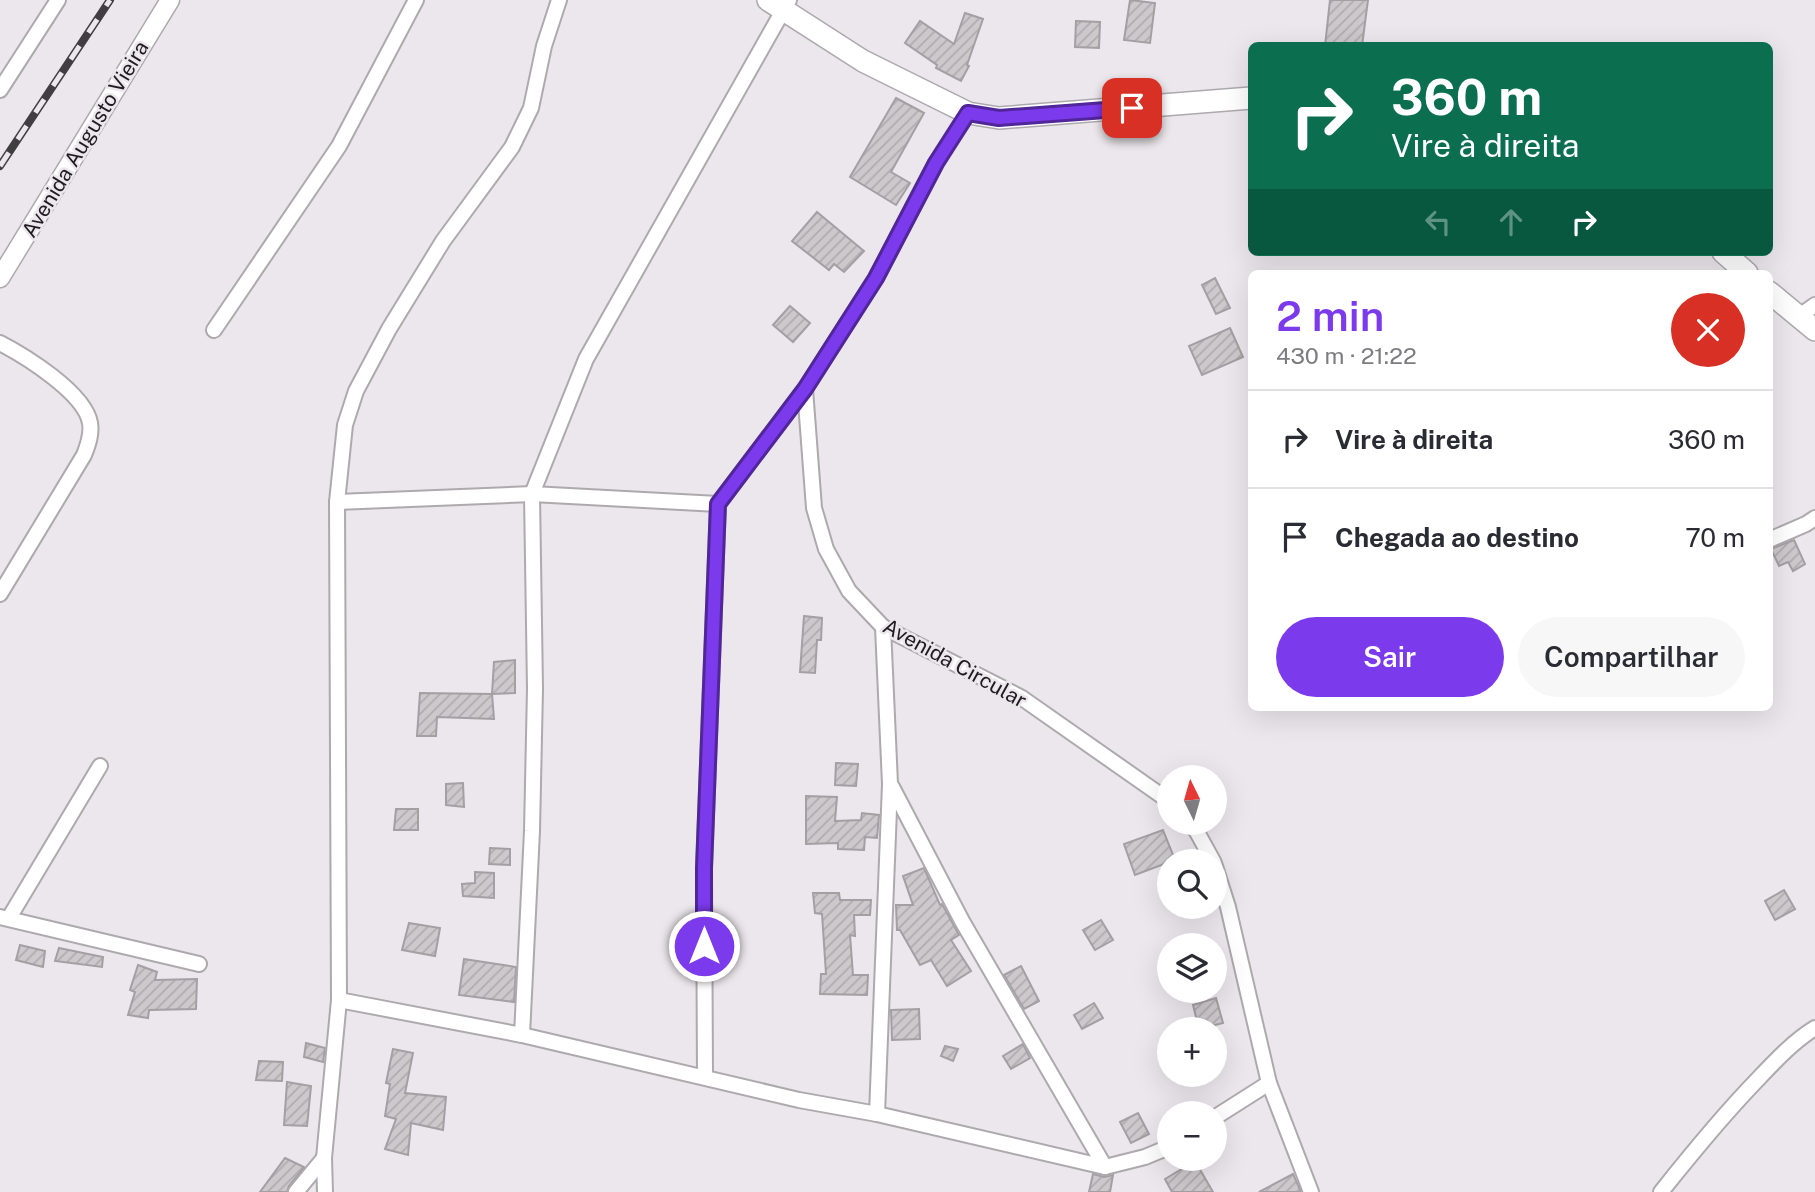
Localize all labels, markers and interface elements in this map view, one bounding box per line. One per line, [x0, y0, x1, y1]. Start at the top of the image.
street label: Avenida Augusto Vieira [16, 36, 154, 242]
text: 360 m [1391, 68, 1542, 126]
icon: right [1276, 70, 1367, 161]
pin [1102, 78, 1162, 138]
icon: arrive [1113, 89, 1151, 127]
text: Vire à direita [1391, 127, 1579, 164]
icon: left [1419, 203, 1457, 241]
icon: ahead [1492, 203, 1530, 241]
icon: right [1565, 203, 1603, 241]
text: 2 min [1276, 291, 1384, 340]
button: close [1671, 293, 1745, 367]
text: 430 m · 21:22 [1276, 342, 1417, 369]
icon: right [1276, 420, 1314, 458]
text: Vire à direita [1335, 424, 1493, 455]
text: 360 m [1668, 424, 1745, 455]
icon: arrive [1276, 518, 1314, 556]
text: Chegada ao destino [1335, 522, 1579, 553]
text: 70 m [1685, 522, 1745, 553]
street label: Avenida Circular [879, 613, 1031, 713]
button: Sair [1276, 617, 1504, 697]
button: Compartilhar [1518, 617, 1745, 697]
north arrow [1157, 765, 1227, 835]
map controls [1157, 765, 1227, 1171]
button: search [1157, 849, 1227, 919]
position arrow [667, 909, 741, 983]
button: layers [1157, 933, 1227, 1003]
button: + [1157, 1017, 1227, 1087]
button: − [1157, 1101, 1227, 1171]

